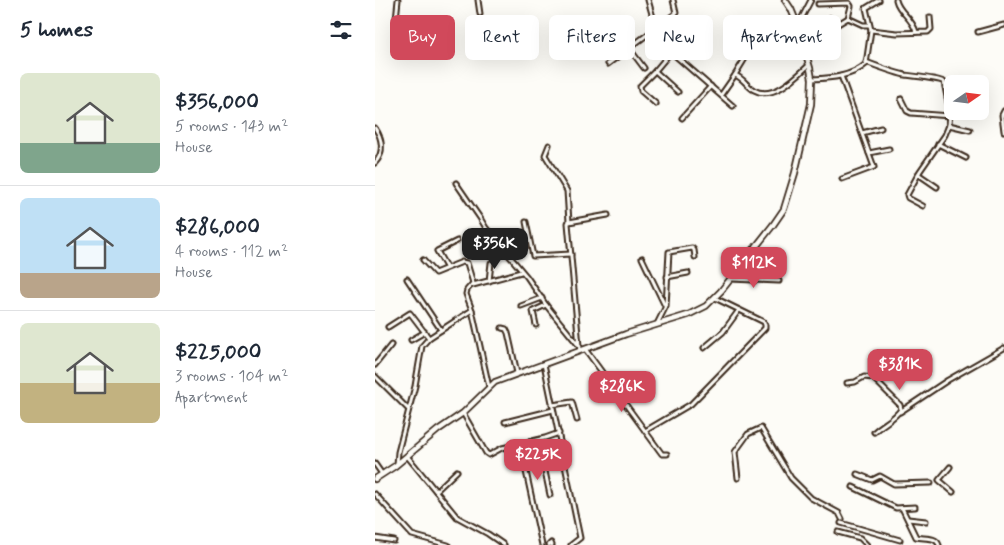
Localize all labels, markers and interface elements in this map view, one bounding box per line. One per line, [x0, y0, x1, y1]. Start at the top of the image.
chip: Buy [390, 15, 455, 60]
chip: Rent [465, 15, 539, 60]
chip: Filters [549, 15, 635, 60]
chip: New [645, 15, 713, 60]
chip: Apartment [723, 15, 841, 60]
text: 5 homes [20, 16, 93, 44]
icon: filters [327, 16, 355, 44]
north arrow [944, 75, 989, 120]
map controls [944, 75, 989, 120]
text: $356,000 [175, 88, 259, 116]
icon: home [60, 93, 120, 153]
text: 5 rooms · 143 m² [175, 116, 288, 137]
text: House [175, 137, 213, 158]
text: $286,000 [175, 213, 260, 241]
icon: home [60, 218, 120, 278]
pin: $356K [460, 228, 530, 270]
text: $356K [473, 233, 517, 254]
text: 4 rooms · 112 m² [175, 241, 288, 262]
pin: $112K [719, 246, 789, 289]
text: $112K [732, 252, 776, 273]
text: House [175, 262, 213, 283]
text: $225,000 [175, 338, 261, 366]
icon: home [60, 343, 120, 403]
pin: $381K [865, 348, 935, 391]
text: $381K [879, 354, 921, 375]
text: 3 rooms · 104 m² [175, 366, 288, 387]
pin: $286K [587, 370, 657, 413]
text: $286K [600, 376, 644, 397]
text: Apartment [175, 387, 248, 408]
pin: $225K [503, 438, 573, 481]
text: $225K [515, 444, 561, 465]

